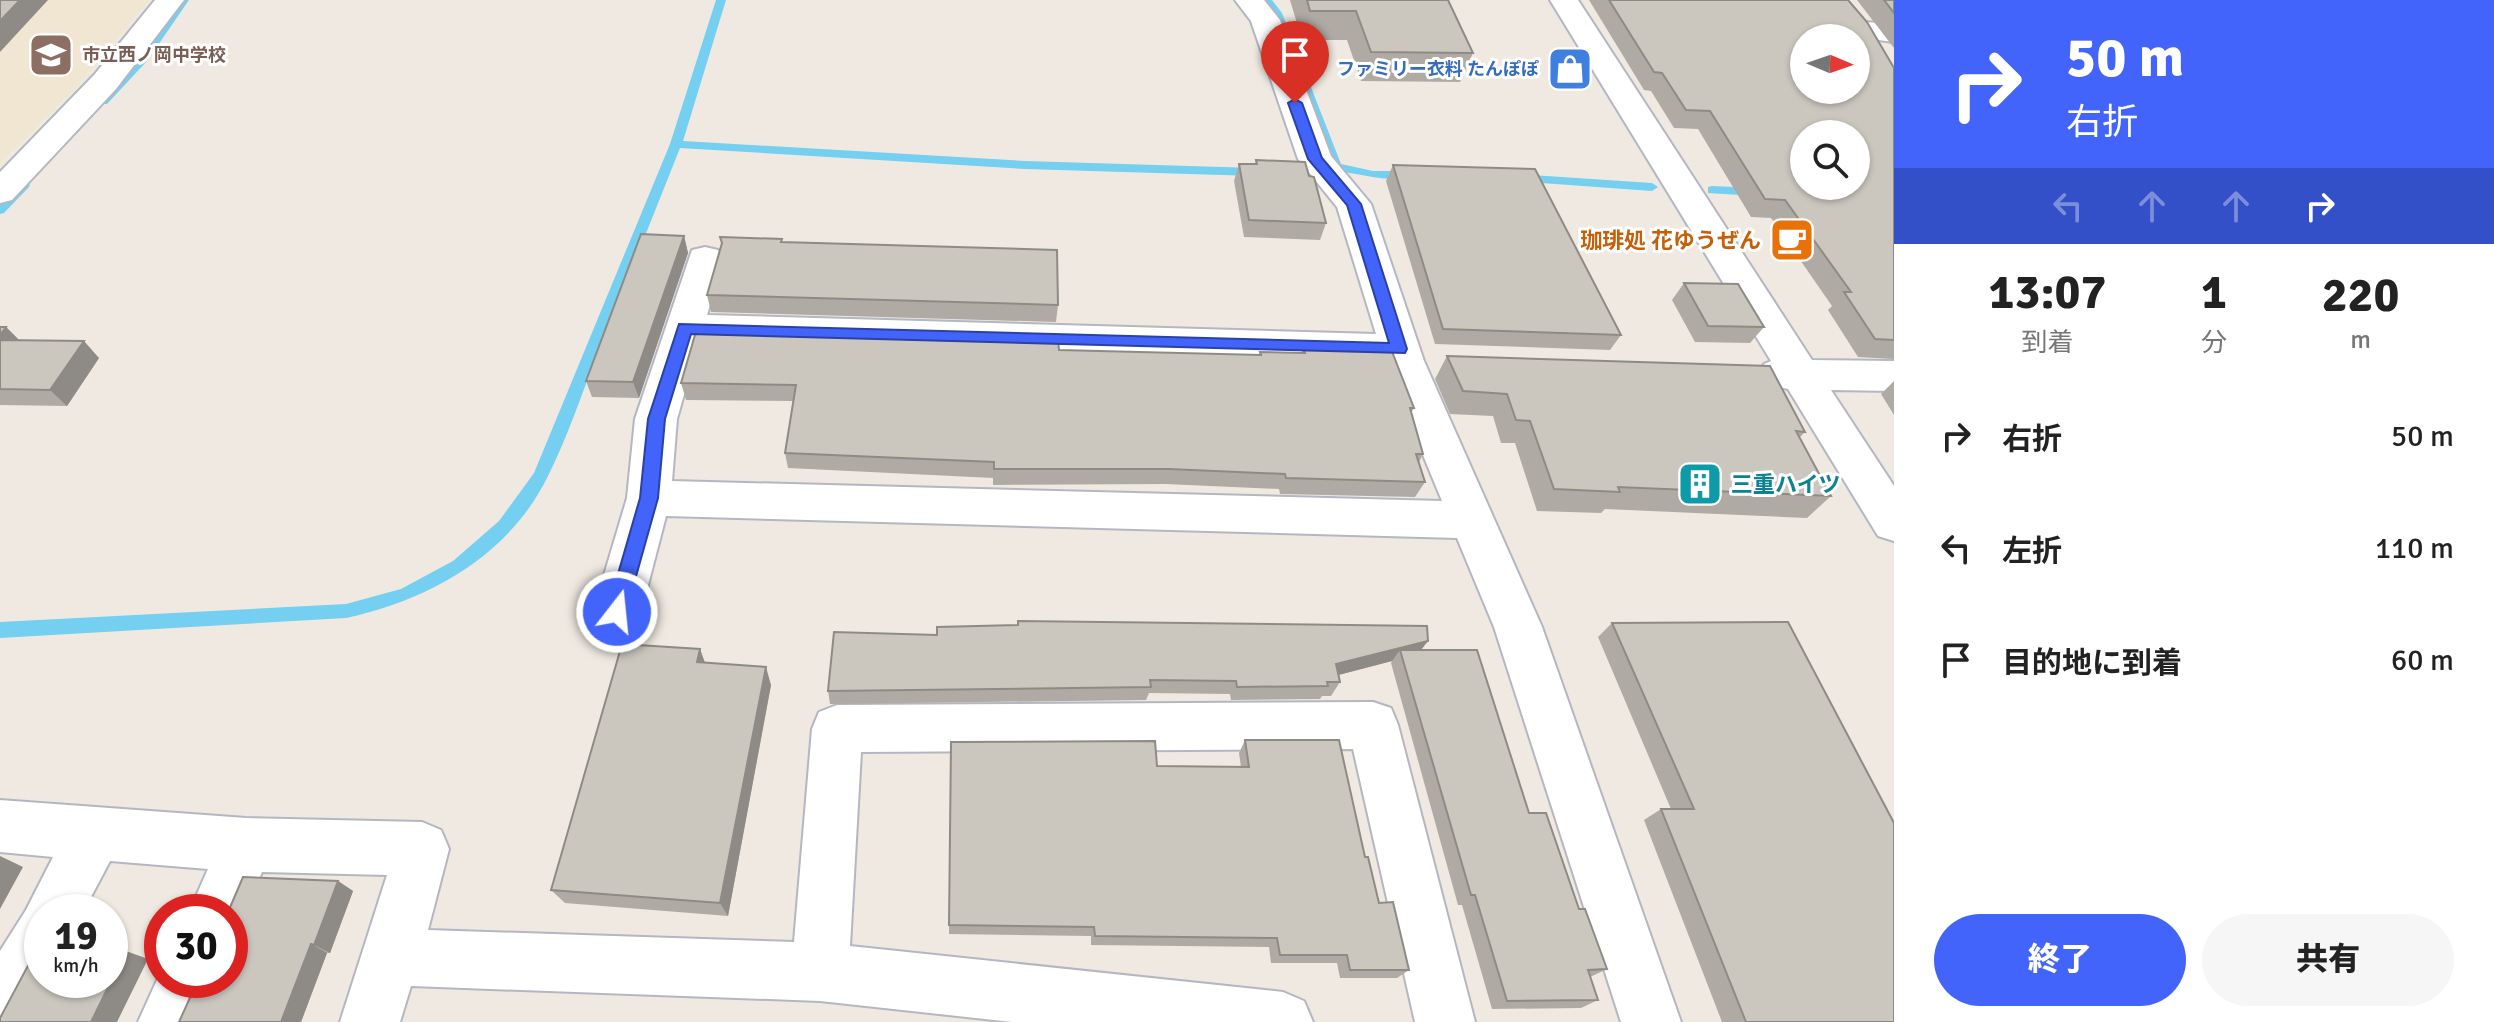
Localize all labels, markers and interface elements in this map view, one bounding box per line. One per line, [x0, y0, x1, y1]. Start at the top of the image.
pin [1261, 21, 1329, 103]
text: 50 m [2066, 23, 2184, 92]
north arrow [1790, 24, 1870, 104]
map controls [1790, 24, 1870, 200]
school or university icon: 市立西ノ岡中学校 [27, 31, 75, 79]
icon: right [1934, 32, 2038, 136]
icon: arrive [1273, 33, 1317, 77]
place label: 市立西ノ岡中学校 [82, 44, 226, 66]
shop icon: ファミリー衣料 たんぽぽ [1546, 45, 1594, 93]
place label: ファミリー衣料 たんぽぽ [1337, 58, 1539, 80]
text: 右折 [2066, 100, 2138, 145]
button: search [1790, 120, 1870, 200]
icon: left [2046, 184, 2090, 228]
icon: ahead [2130, 184, 2174, 228]
icon: ahead [2214, 184, 2258, 228]
icon: right [2298, 184, 2342, 228]
cafe icon: 珈琲処 花ゆうぜん [1768, 216, 1816, 264]
place label: 珈琲処 花ゆうぜん [1580, 227, 1761, 254]
text: 13:07 [1989, 263, 2106, 322]
text: 1 [2201, 263, 2227, 322]
text: 220 [2322, 266, 2399, 325]
text: m [2350, 324, 2371, 356]
text: 到着 [2022, 327, 2074, 359]
text: 分 [2201, 327, 2227, 359]
icon: right [1934, 414, 1978, 458]
text: 50 m [2391, 418, 2454, 455]
text: 右折 [2002, 421, 2062, 458]
building icon: 三重ハイツ [1676, 460, 1724, 508]
place label: 三重ハイツ [1731, 471, 1841, 498]
icon: left [1934, 526, 1978, 570]
text: 110 m [2375, 530, 2454, 567]
text: 左折 [2002, 533, 2062, 570]
position arrow [575, 570, 659, 654]
icon: arrive [1934, 638, 1978, 682]
text: 60 m [2391, 642, 2454, 679]
text: 目的地に到着 [2002, 645, 2182, 682]
speed limit sign: 30 [144, 894, 248, 998]
text: 19 [54, 911, 98, 961]
button: 終了 [1934, 914, 2186, 1006]
button: 共有 [2202, 914, 2454, 1006]
text: km/h [53, 953, 99, 978]

